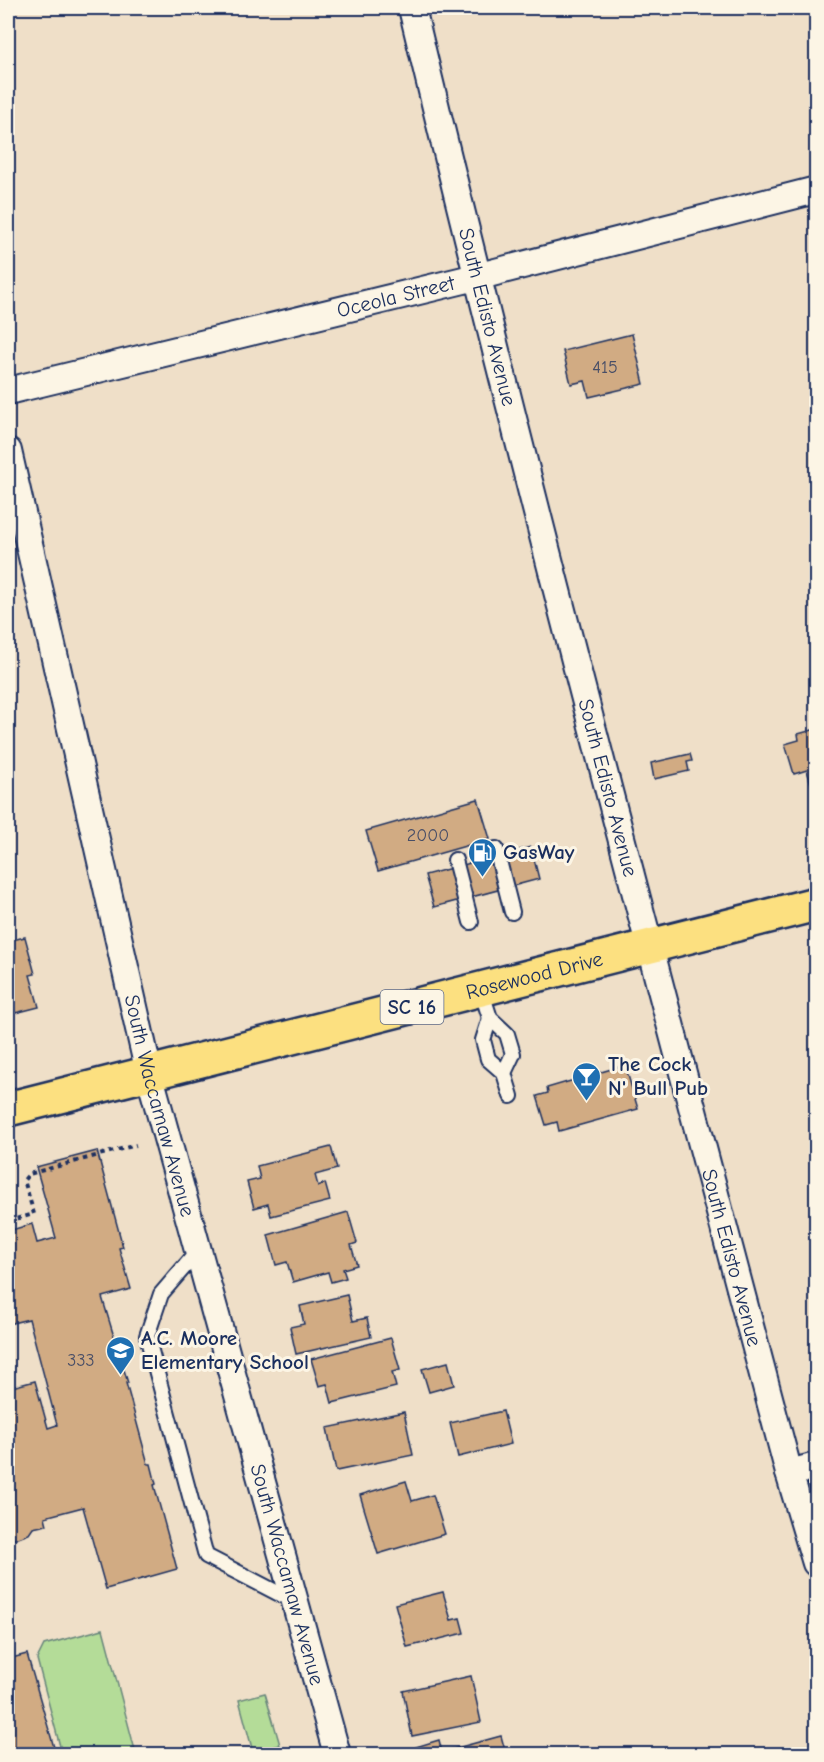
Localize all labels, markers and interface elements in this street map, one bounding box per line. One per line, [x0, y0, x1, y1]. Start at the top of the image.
street label: South Edisto Avenue [454, 225, 521, 408]
street label: Oceola Street [334, 270, 458, 322]
house number: 415 [592, 357, 618, 378]
street label: South Edisto Avenue [573, 696, 643, 879]
house number: 2000 [407, 825, 449, 846]
fuel station icon: GasWay [466, 836, 498, 878]
place label: GasWay [503, 840, 575, 864]
street label: Rosewood Drive [463, 947, 605, 1004]
road number: SC 16 [380, 990, 444, 1024]
street label: South Waccamaw Avenue [120, 992, 200, 1219]
place label: The Cock N' Bull Pub [608, 1052, 708, 1100]
bar icon: The Cock N' Bull Pub [571, 1060, 603, 1102]
street label: South Edisto Avenue [697, 1166, 767, 1349]
place label: A.C. Moore Elementary School [141, 1326, 309, 1374]
school or university icon: A.C. Moore Elementary School [104, 1334, 136, 1376]
house number: 333 [67, 1350, 95, 1371]
street label: South Waccamaw Avenue [246, 1461, 329, 1688]

